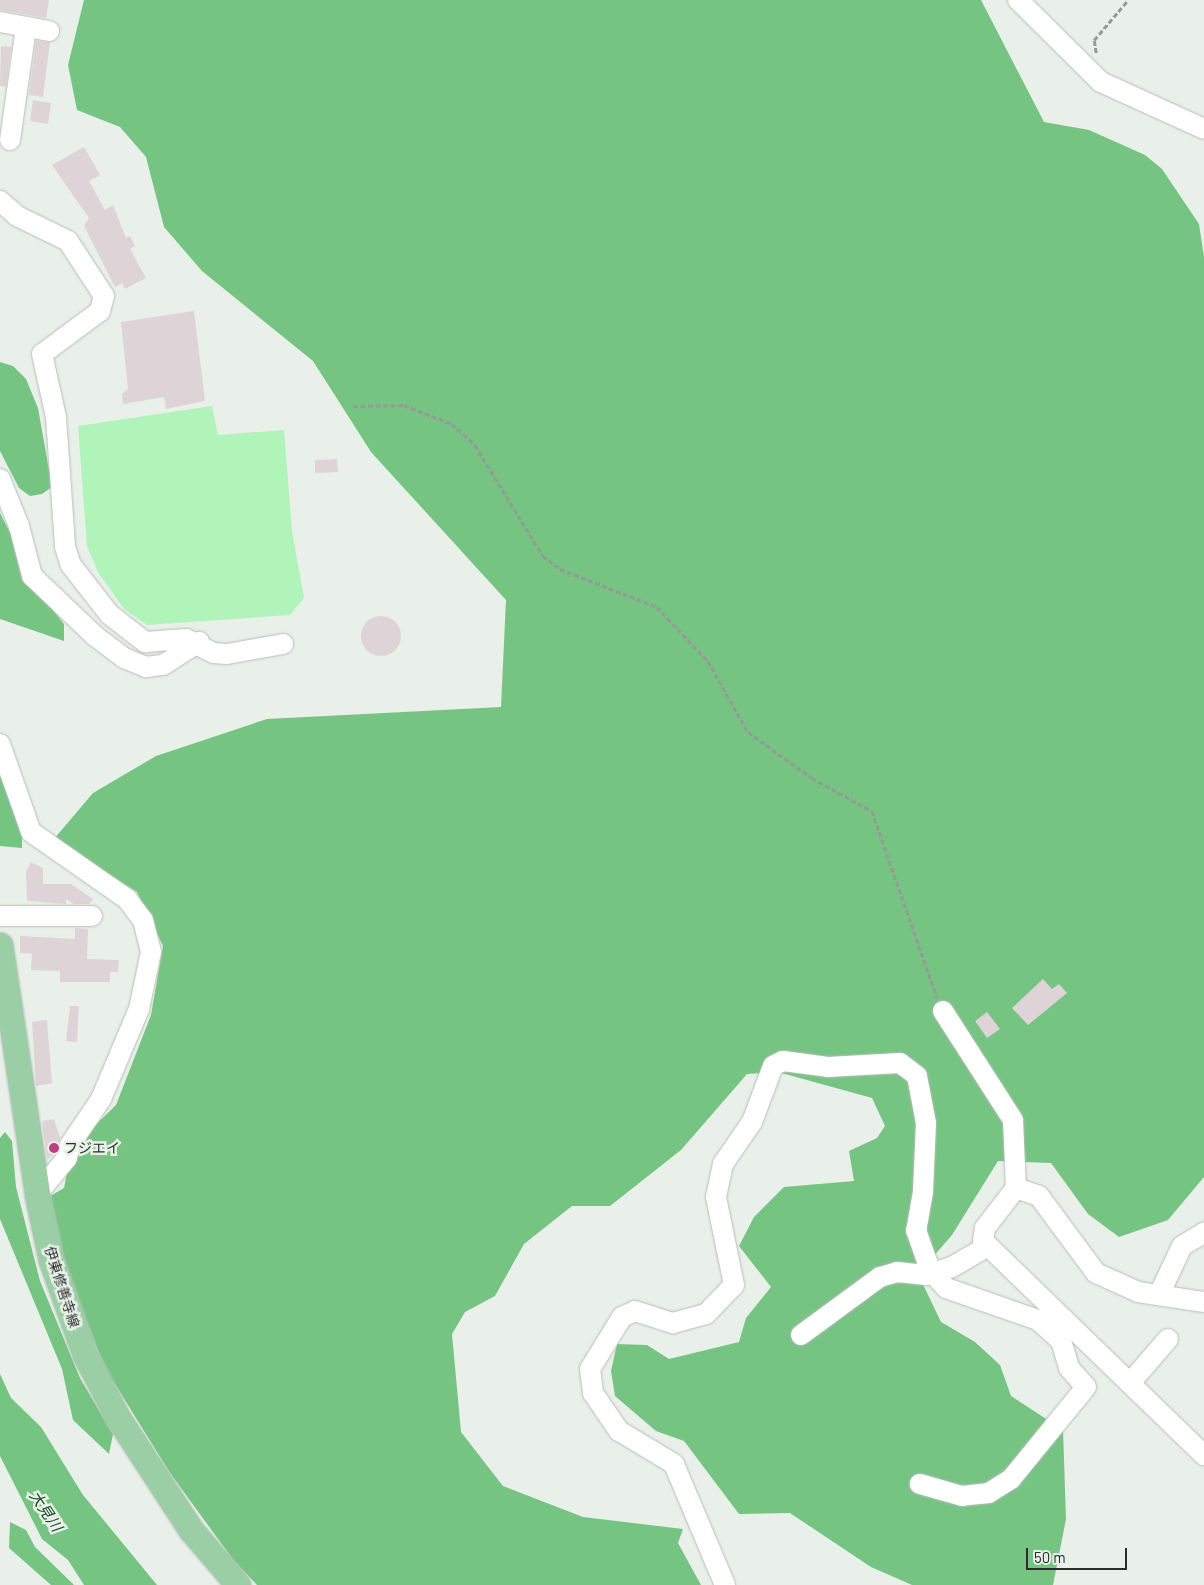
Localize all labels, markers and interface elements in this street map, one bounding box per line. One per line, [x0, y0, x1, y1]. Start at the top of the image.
place label: フジエイ [64, 1140, 120, 1156]
marker: フジエイ [48, 1142, 60, 1154]
street label: 伊東修善寺線 [41, 1244, 83, 1330]
water label: 大見川 [26, 1487, 66, 1535]
scale bar [1029, 1538, 1130, 1570]
text: 50 m [1034, 1548, 1066, 1566]

